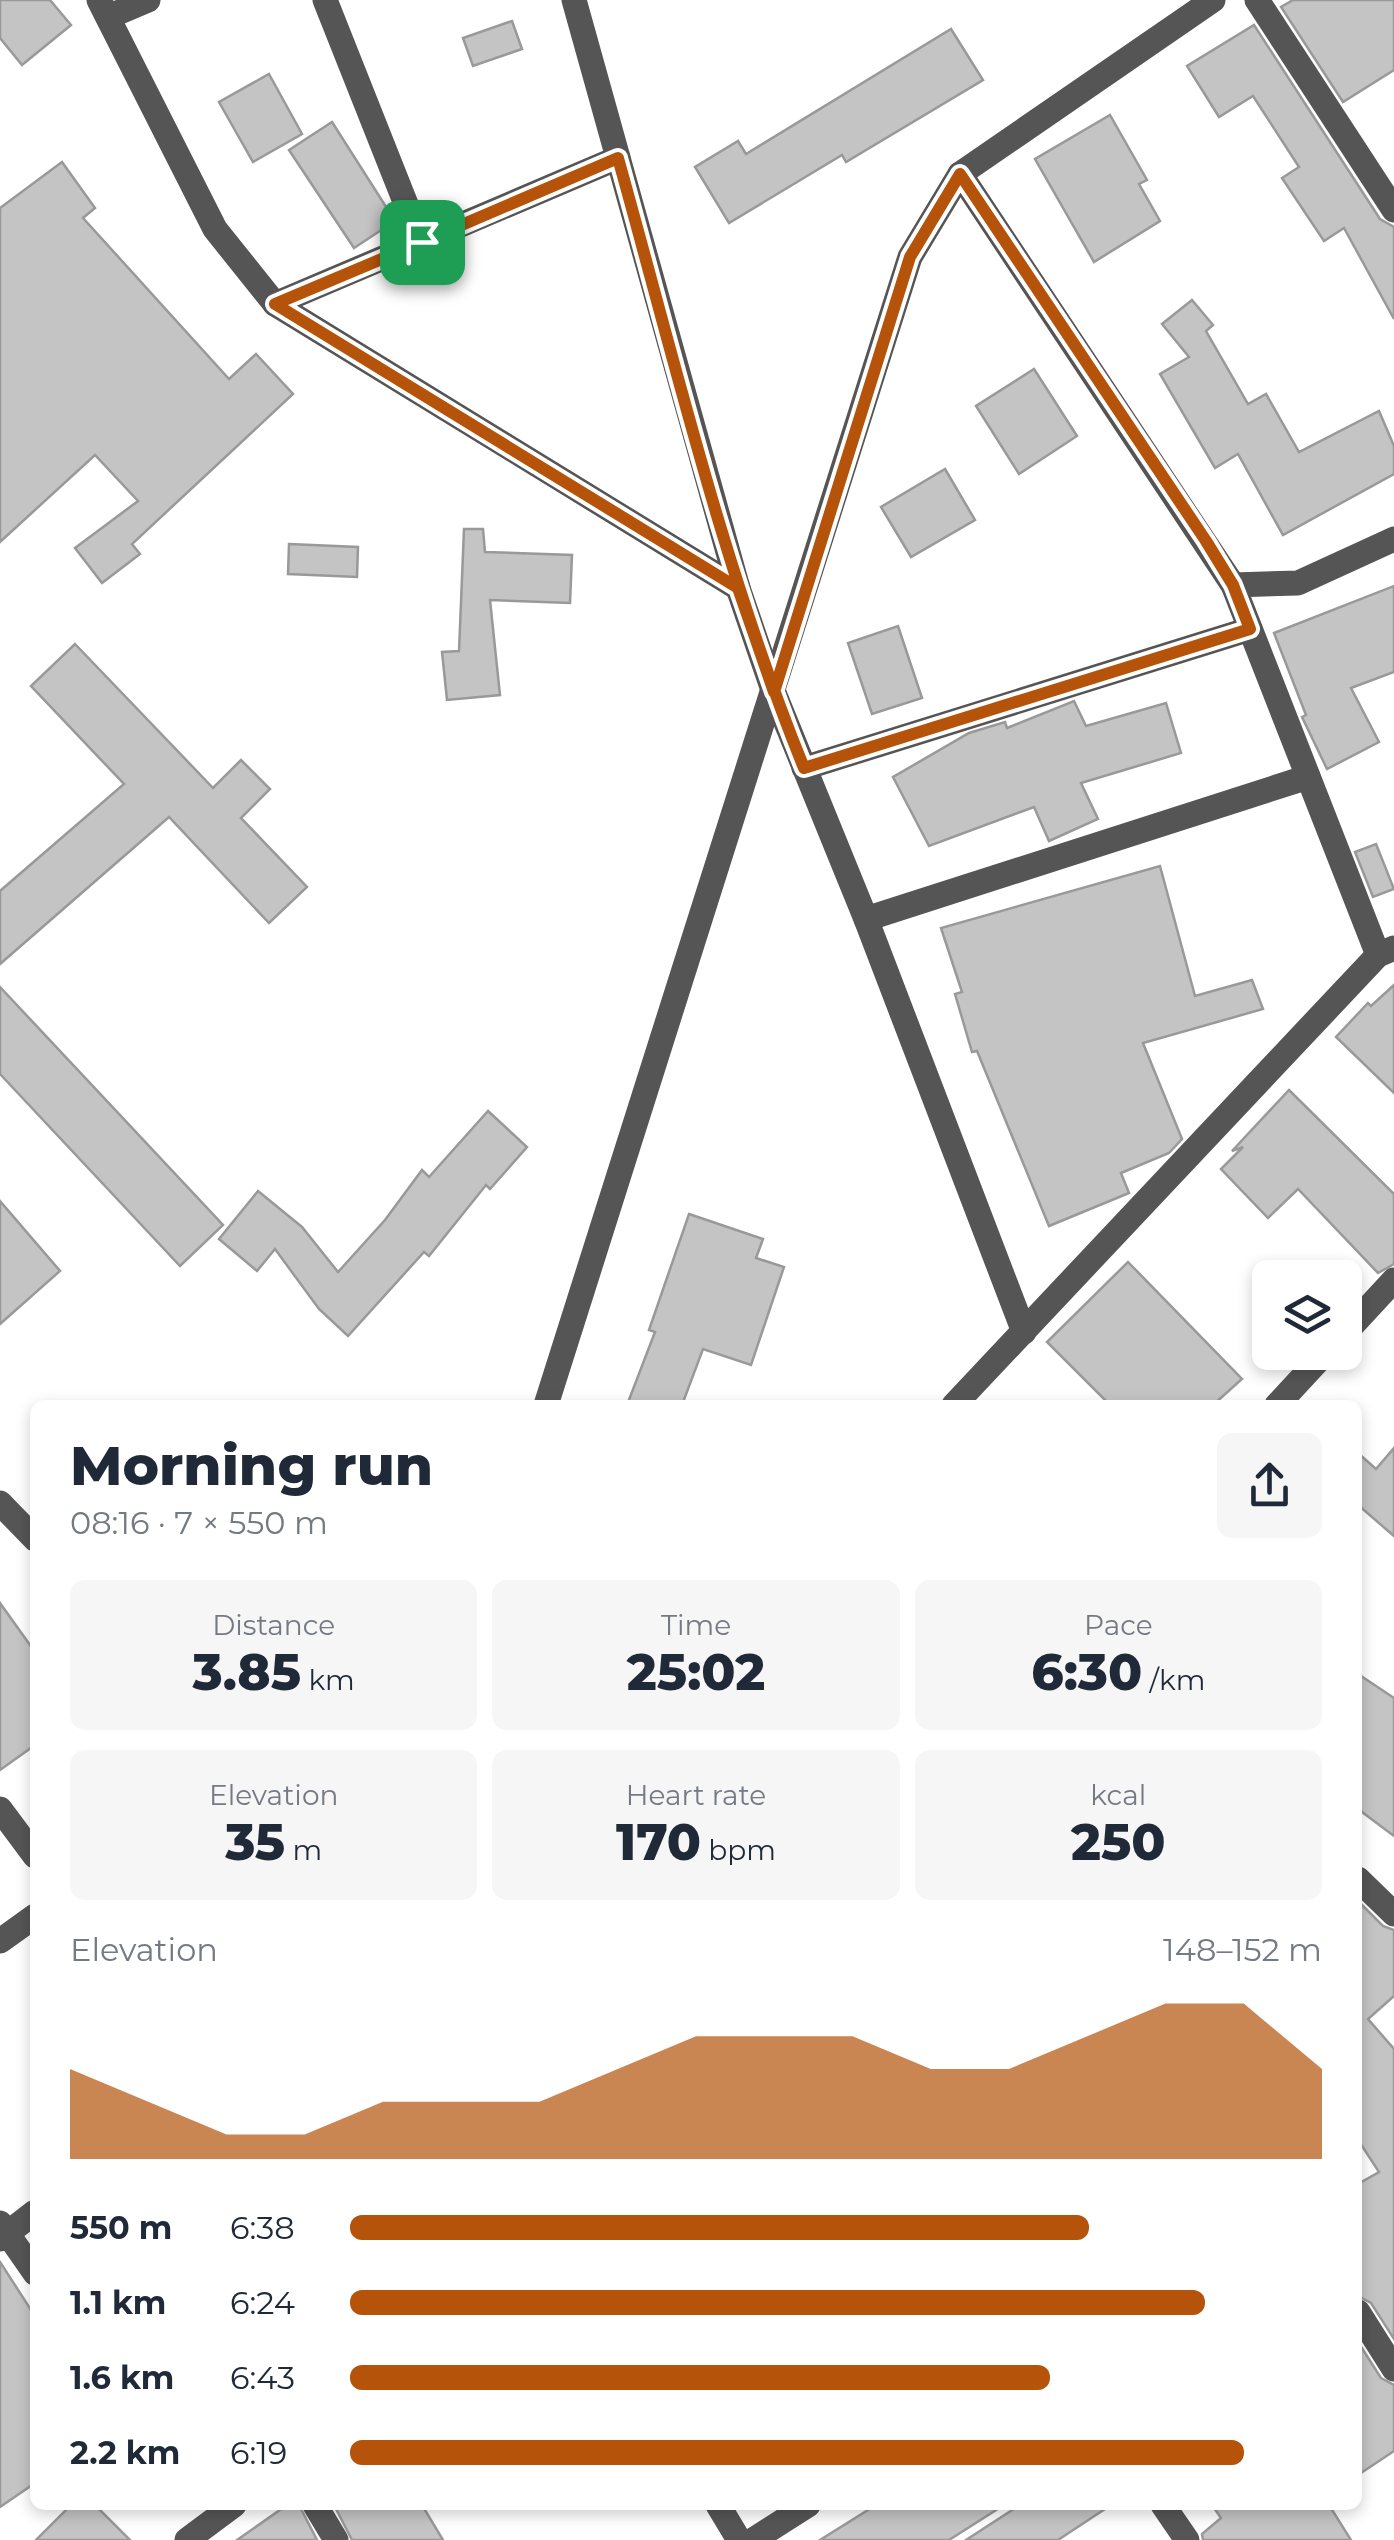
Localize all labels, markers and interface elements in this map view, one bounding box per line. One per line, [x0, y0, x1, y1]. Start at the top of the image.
pin [380, 200, 465, 285]
icon: arrive [395, 215, 450, 270]
map controls [1252, 1260, 1362, 1370]
button: layers [1252, 1260, 1362, 1370]
text: Morning run [70, 1432, 433, 1499]
button: share [1217, 1433, 1322, 1538]
text: 08:16 · 7 × 550 m [70, 1503, 328, 1542]
text: Distance [212, 1608, 335, 1642]
text: Time [661, 1608, 731, 1642]
text: Pace [1084, 1608, 1153, 1642]
text: 3.85 [193, 1642, 301, 1703]
text: 25:02 [627, 1642, 765, 1703]
text: 6:30 [1031, 1642, 1142, 1703]
text: km [301, 1663, 355, 1697]
text: /km [1142, 1663, 1205, 1697]
text: Elevation [209, 1778, 338, 1812]
text: Heart rate [626, 1778, 766, 1812]
text: kcal [1090, 1778, 1146, 1812]
text: 35 [225, 1812, 285, 1873]
text: 170 [616, 1812, 701, 1873]
text: 250 [1071, 1812, 1166, 1873]
text: m [285, 1833, 322, 1867]
text: bpm [701, 1833, 776, 1867]
text: Elevation [70, 1930, 218, 1969]
text: 148–152 m [1163, 1930, 1322, 1969]
text: 550 m [70, 2208, 172, 2247]
text: 6:38 [230, 2208, 295, 2247]
text: 1.1 km [70, 2283, 166, 2322]
text: 6:24 [230, 2283, 295, 2322]
text: 1.6 km [70, 2358, 174, 2397]
text: 6:43 [230, 2358, 295, 2397]
text: 2.2 km [70, 2433, 180, 2472]
text: 6:19 [230, 2433, 287, 2472]

